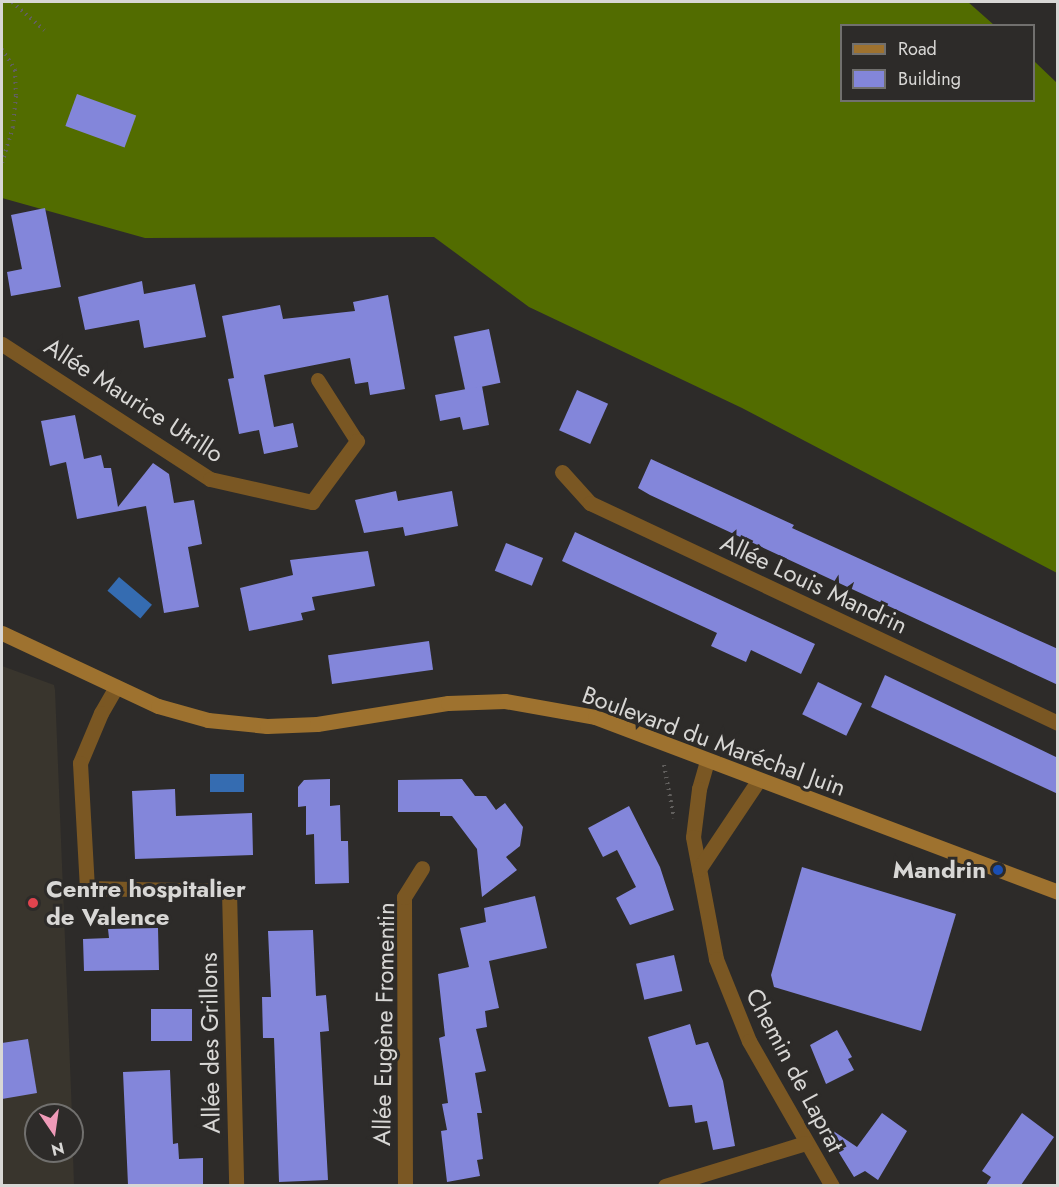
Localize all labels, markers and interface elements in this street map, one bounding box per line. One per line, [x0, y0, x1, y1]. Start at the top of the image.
legend [840, 24, 1035, 102]
text: Road [898, 36, 937, 62]
text: Building [898, 66, 961, 92]
street label: Allée Maurice Utrillo [39, 331, 229, 469]
street label: Allée Louis Mandrin [716, 528, 912, 640]
street label: Boulevard du Maréchal Juin [578, 680, 850, 802]
place label: Mandrin [893, 856, 986, 884]
marker: Mandrin [991, 863, 1005, 877]
place label: Centre hospitalier de Valence [46, 875, 246, 931]
marker: Centre hospitalier de Valence [24, 894, 42, 912]
street label: Allée Eugène Fromentin [367, 902, 401, 1146]
street label: Allée des Grillons [194, 952, 226, 1134]
street label: Chemin de Laprat [740, 983, 850, 1157]
north arrow [24, 1103, 84, 1163]
text: N [49, 1136, 66, 1162]

